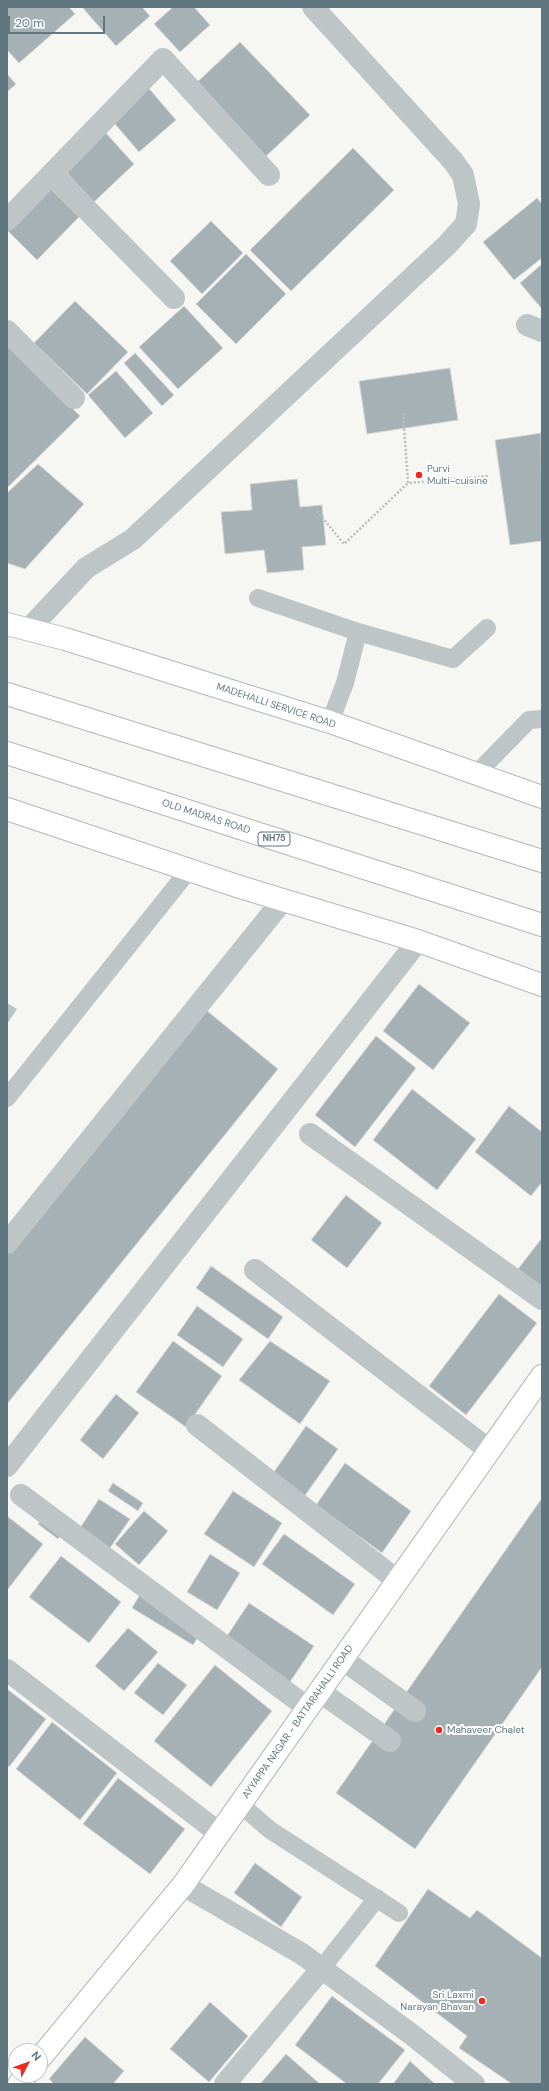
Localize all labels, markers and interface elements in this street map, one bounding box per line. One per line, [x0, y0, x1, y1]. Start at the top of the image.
scale bar [10, 8, 107, 34]
text: 20 m [15, 15, 44, 31]
place label: Purvi Multi-cuisine [427, 463, 488, 486]
marker: Purvi Multi-cuisine [414, 470, 424, 480]
street label: MADEHALLI SERVICE ROAD [215, 681, 337, 731]
street label: OLD MADRAS ROAD [160, 797, 252, 837]
road number: NH75 [258, 832, 290, 846]
street label: AYYAPPA NAGAR - BATTARAHALLI ROAD [240, 1643, 356, 1801]
place label: Mahaveer Chalet [447, 1724, 525, 1736]
marker: Mahaveer Chalet [434, 1725, 444, 1735]
place label: Sri Laxmi Narayan Bhavan [400, 1989, 474, 2012]
marker: Sri Laxmi Narayan Bhavan [477, 1996, 487, 2006]
north arrow [8, 2043, 48, 2083]
text: N [28, 2048, 44, 2063]

